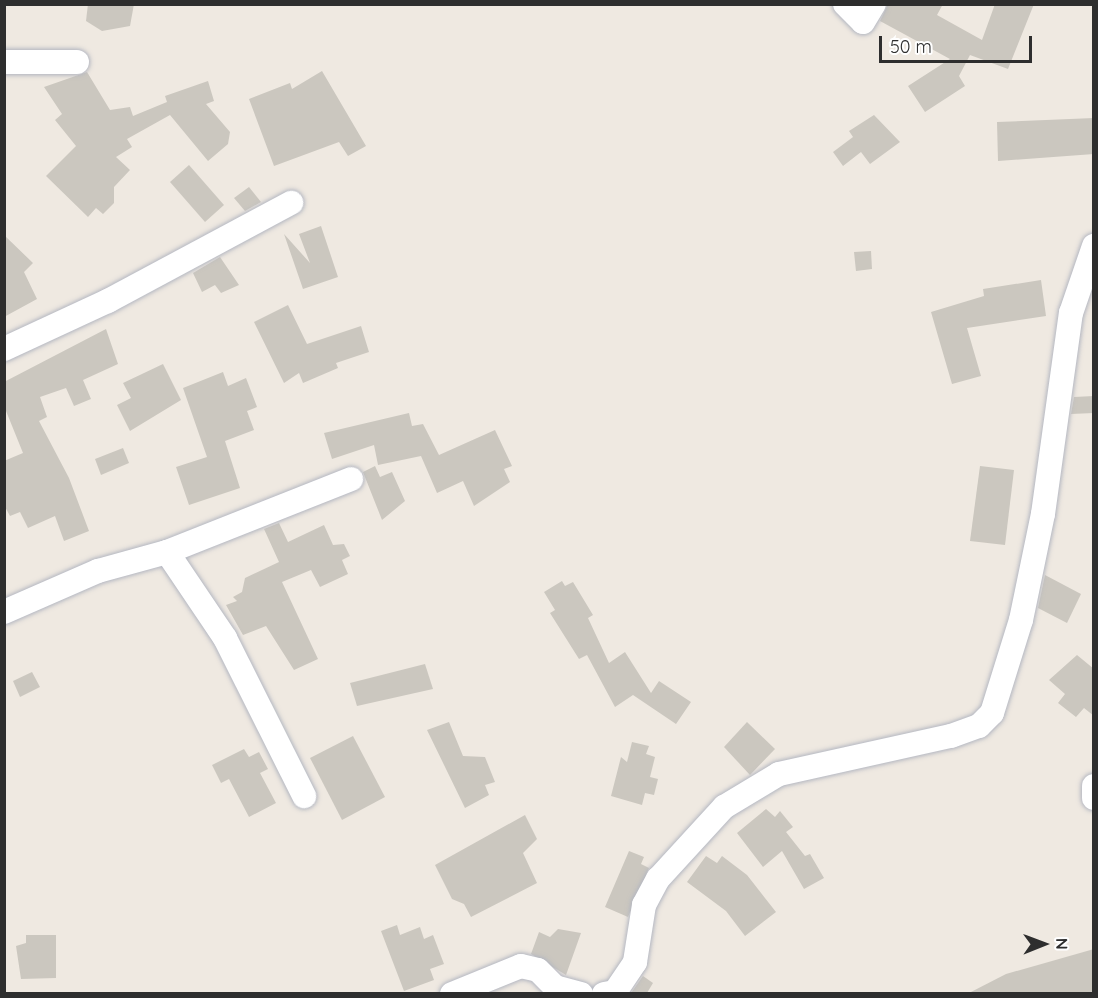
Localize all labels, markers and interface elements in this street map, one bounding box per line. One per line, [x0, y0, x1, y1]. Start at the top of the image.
scale bar [882, 24, 1035, 62]
text: 50 m [890, 35, 932, 58]
north arrow [1014, 914, 1074, 974]
text: N [1052, 938, 1072, 950]

